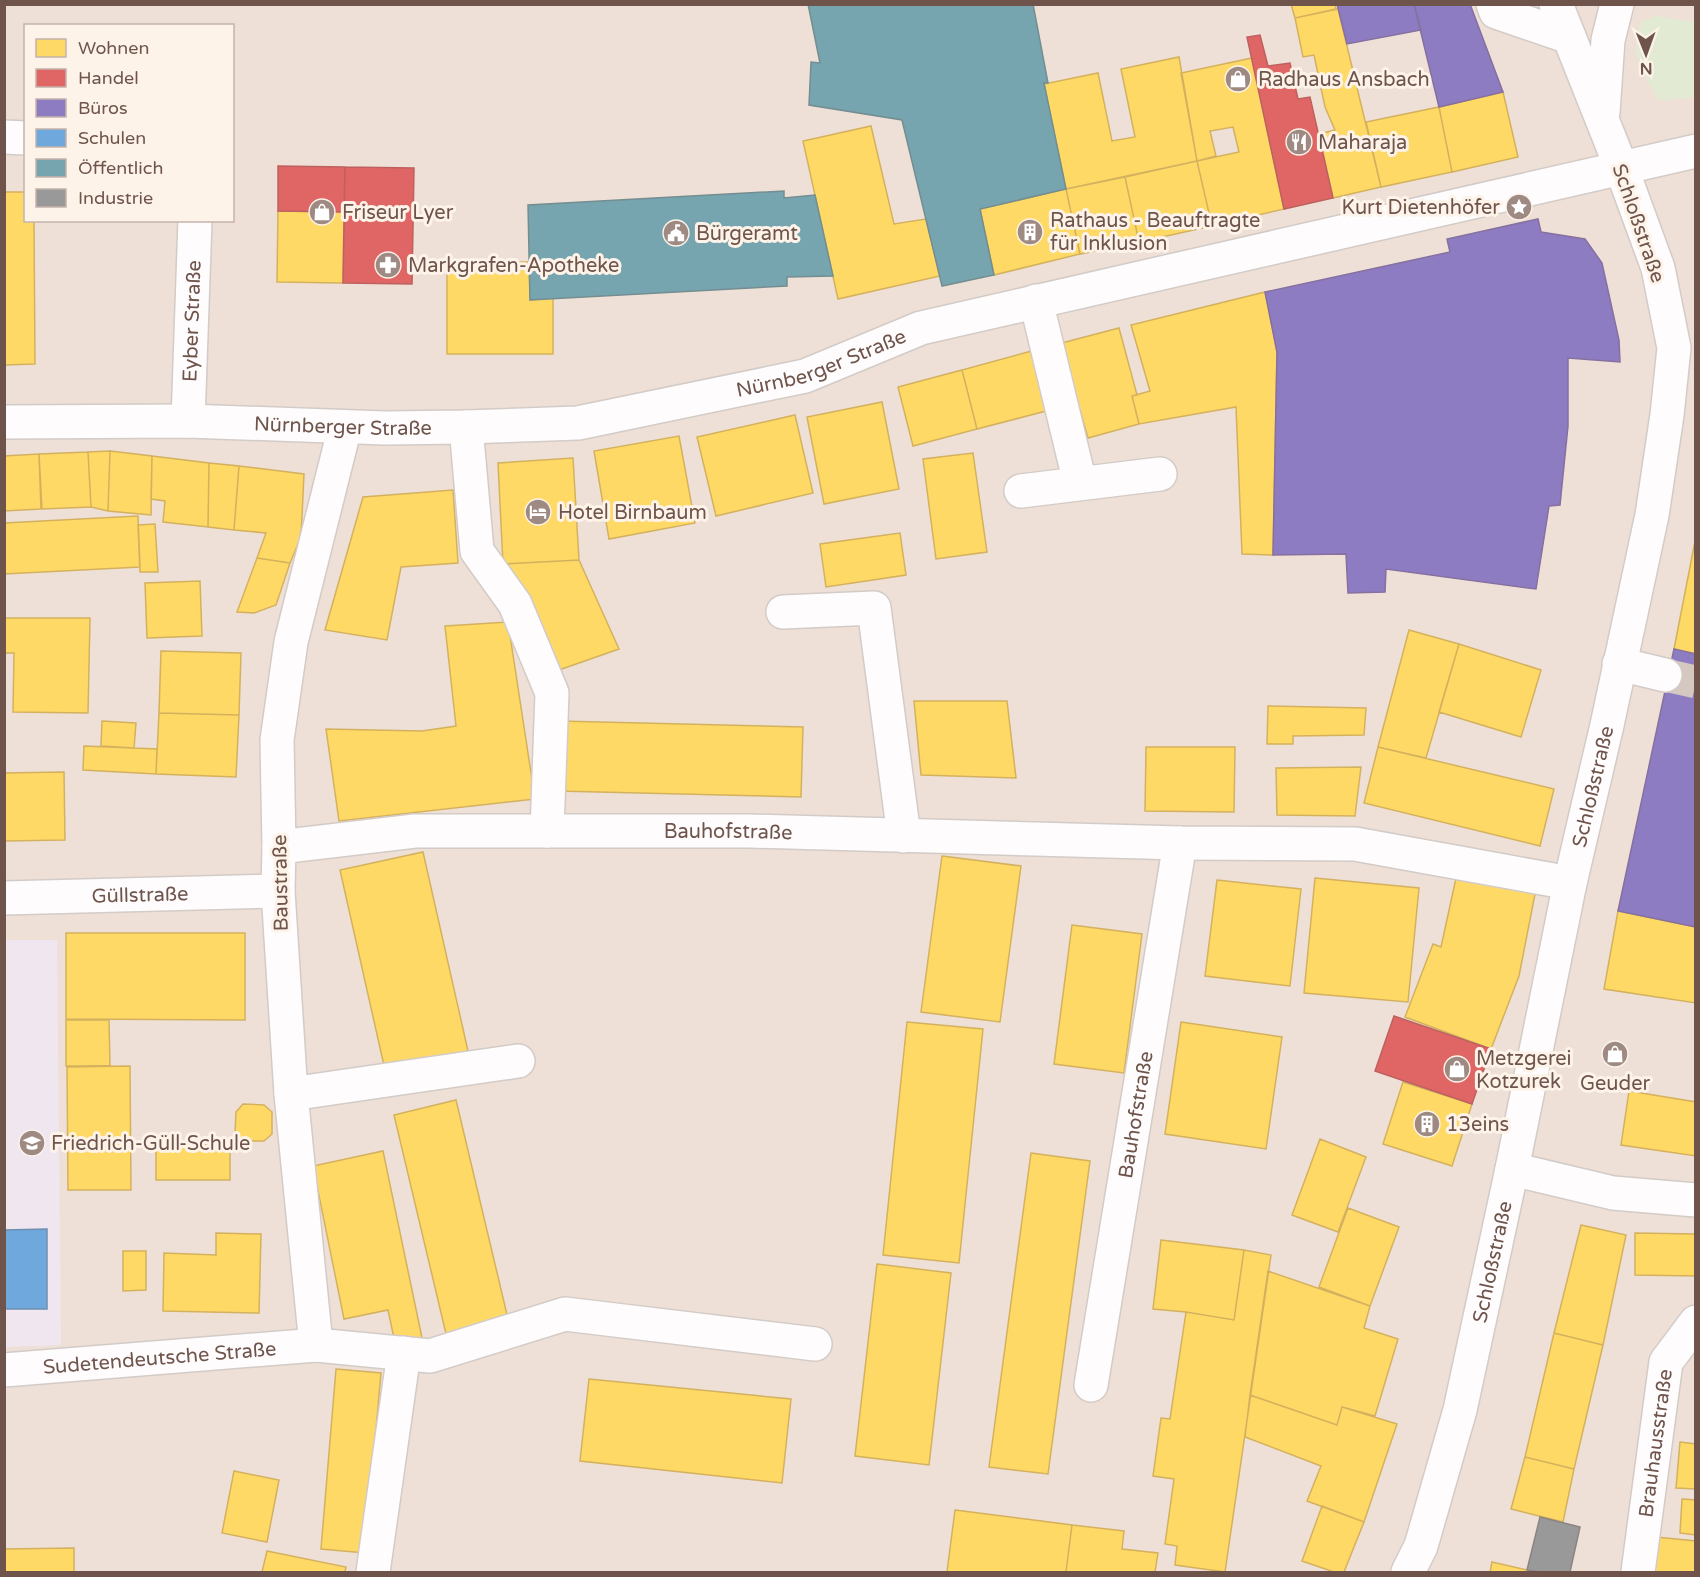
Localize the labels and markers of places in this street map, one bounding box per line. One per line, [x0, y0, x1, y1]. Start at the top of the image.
shop icon: Radhaus Ansbach [1223, 64, 1253, 94]
place label: Radhaus Ansbach [1258, 68, 1430, 92]
restaurant icon: Maharaja [1284, 127, 1314, 157]
place label: Maharaja [1318, 131, 1407, 155]
place icon: Kurt Dietenhöfer [1504, 192, 1534, 222]
place label: Kurt Dietenhöfer [1342, 196, 1500, 220]
shop icon: Friseur Lyer [307, 197, 337, 227]
place label: Friseur Lyer [342, 201, 454, 225]
place label: Rathaus - Beauftragte für Inklusion [1050, 209, 1260, 256]
building icon: Rathaus - Beauftragte für Inklusion [1015, 217, 1045, 247]
public building icon: Bürgeramt [661, 218, 691, 248]
place label: Bürgeramt [696, 222, 798, 246]
pharmacy icon: Markgrafen-Apotheke [373, 250, 403, 280]
place label: Markgrafen-Apotheke [408, 254, 619, 278]
hotel icon: Hotel Birnbaum [523, 497, 553, 527]
place label: Hotel Birnbaum [558, 501, 707, 525]
shop icon: Geuder [1600, 1039, 1630, 1069]
place label: Metzgerei Kotzurek [1476, 1047, 1572, 1094]
shop icon: Metzgerei Kotzurek [1442, 1054, 1472, 1084]
place label: Geuder [1580, 1072, 1650, 1096]
building icon: 13eins [1412, 1109, 1442, 1139]
place label: 13eins [1446, 1113, 1509, 1137]
school or university icon: Friedrich-Güll-Schule [17, 1128, 47, 1158]
place label: Friedrich-Güll-Schule [51, 1132, 250, 1156]

